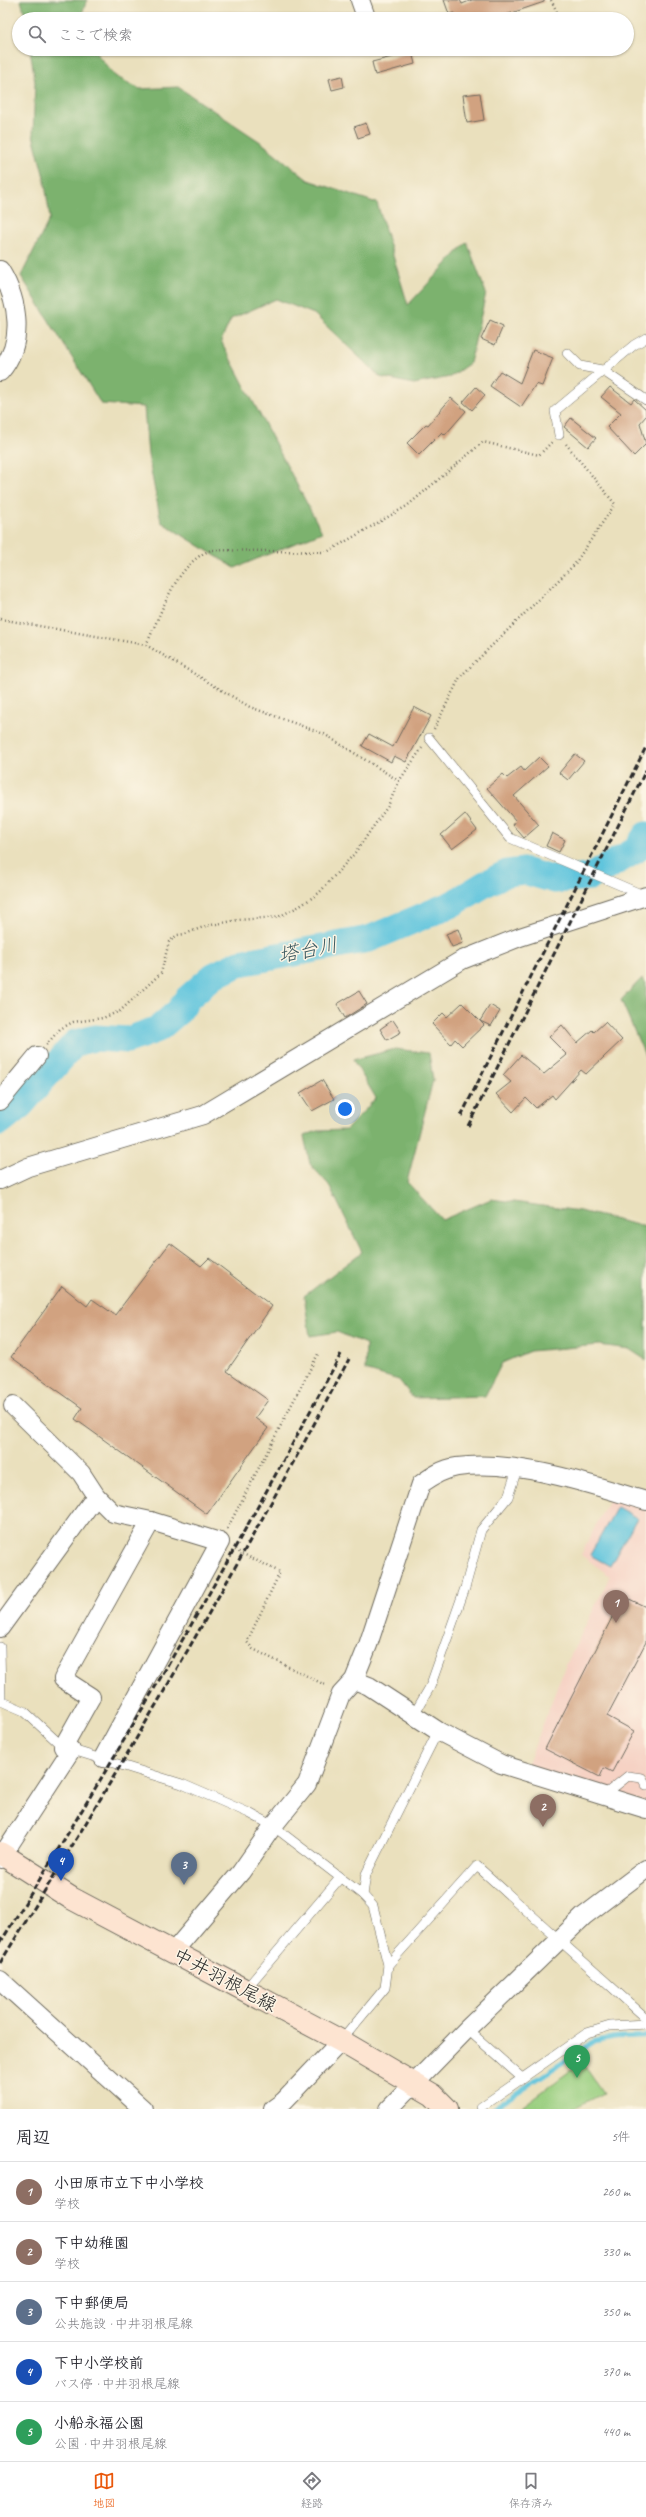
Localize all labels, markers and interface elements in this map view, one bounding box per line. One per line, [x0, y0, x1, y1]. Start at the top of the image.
search box [12, 12, 634, 56]
icon: search [26, 23, 48, 45]
text: ここで検索 [58, 26, 133, 45]
water label: 塔台川 [276, 932, 340, 968]
your location [335, 1099, 355, 1119]
pin: 1 [603, 1590, 629, 1623]
pin: 2 [530, 1794, 556, 1827]
pin: 4 [48, 1848, 74, 1881]
pin: 3 [171, 1852, 197, 1885]
street label: 中井羽根尾線 [169, 1943, 281, 2017]
pin: 5 [564, 2045, 590, 2078]
text: 周辺 [16, 2127, 50, 2148]
text: 5件 [611, 2129, 630, 2145]
text: 小田原市立下中小学校 [54, 2174, 204, 2193]
text: 1 [26, 2184, 32, 2200]
text: 260 m [602, 2184, 630, 2200]
text: 学校 [54, 2196, 80, 2212]
text: 下中幼稚園 [54, 2234, 129, 2253]
text: 2 [26, 2244, 32, 2260]
text: 330 m [602, 2244, 630, 2260]
text: 学校 [54, 2256, 80, 2272]
text: 下中郵便局 [54, 2294, 129, 2313]
text: 3 [26, 2304, 32, 2320]
text: 350 m [602, 2304, 630, 2320]
text: 公共施設 · 中井羽根尾線 [54, 2316, 193, 2332]
text: 下中小学校前 [54, 2354, 144, 2373]
text: 4 [26, 2364, 32, 2380]
text: 370 m [602, 2364, 630, 2380]
text: バス停 · 中井羽根尾線 [54, 2376, 180, 2392]
text: 小船永福公園 [54, 2414, 144, 2433]
text: 5 [26, 2424, 32, 2440]
text: 440 m [602, 2424, 630, 2440]
text: 公園 · 中井羽根尾線 [54, 2436, 167, 2452]
tab: 地図 [93, 2470, 115, 2510]
tab: 経路 [301, 2470, 323, 2510]
tab: 保存済み [509, 2470, 553, 2510]

